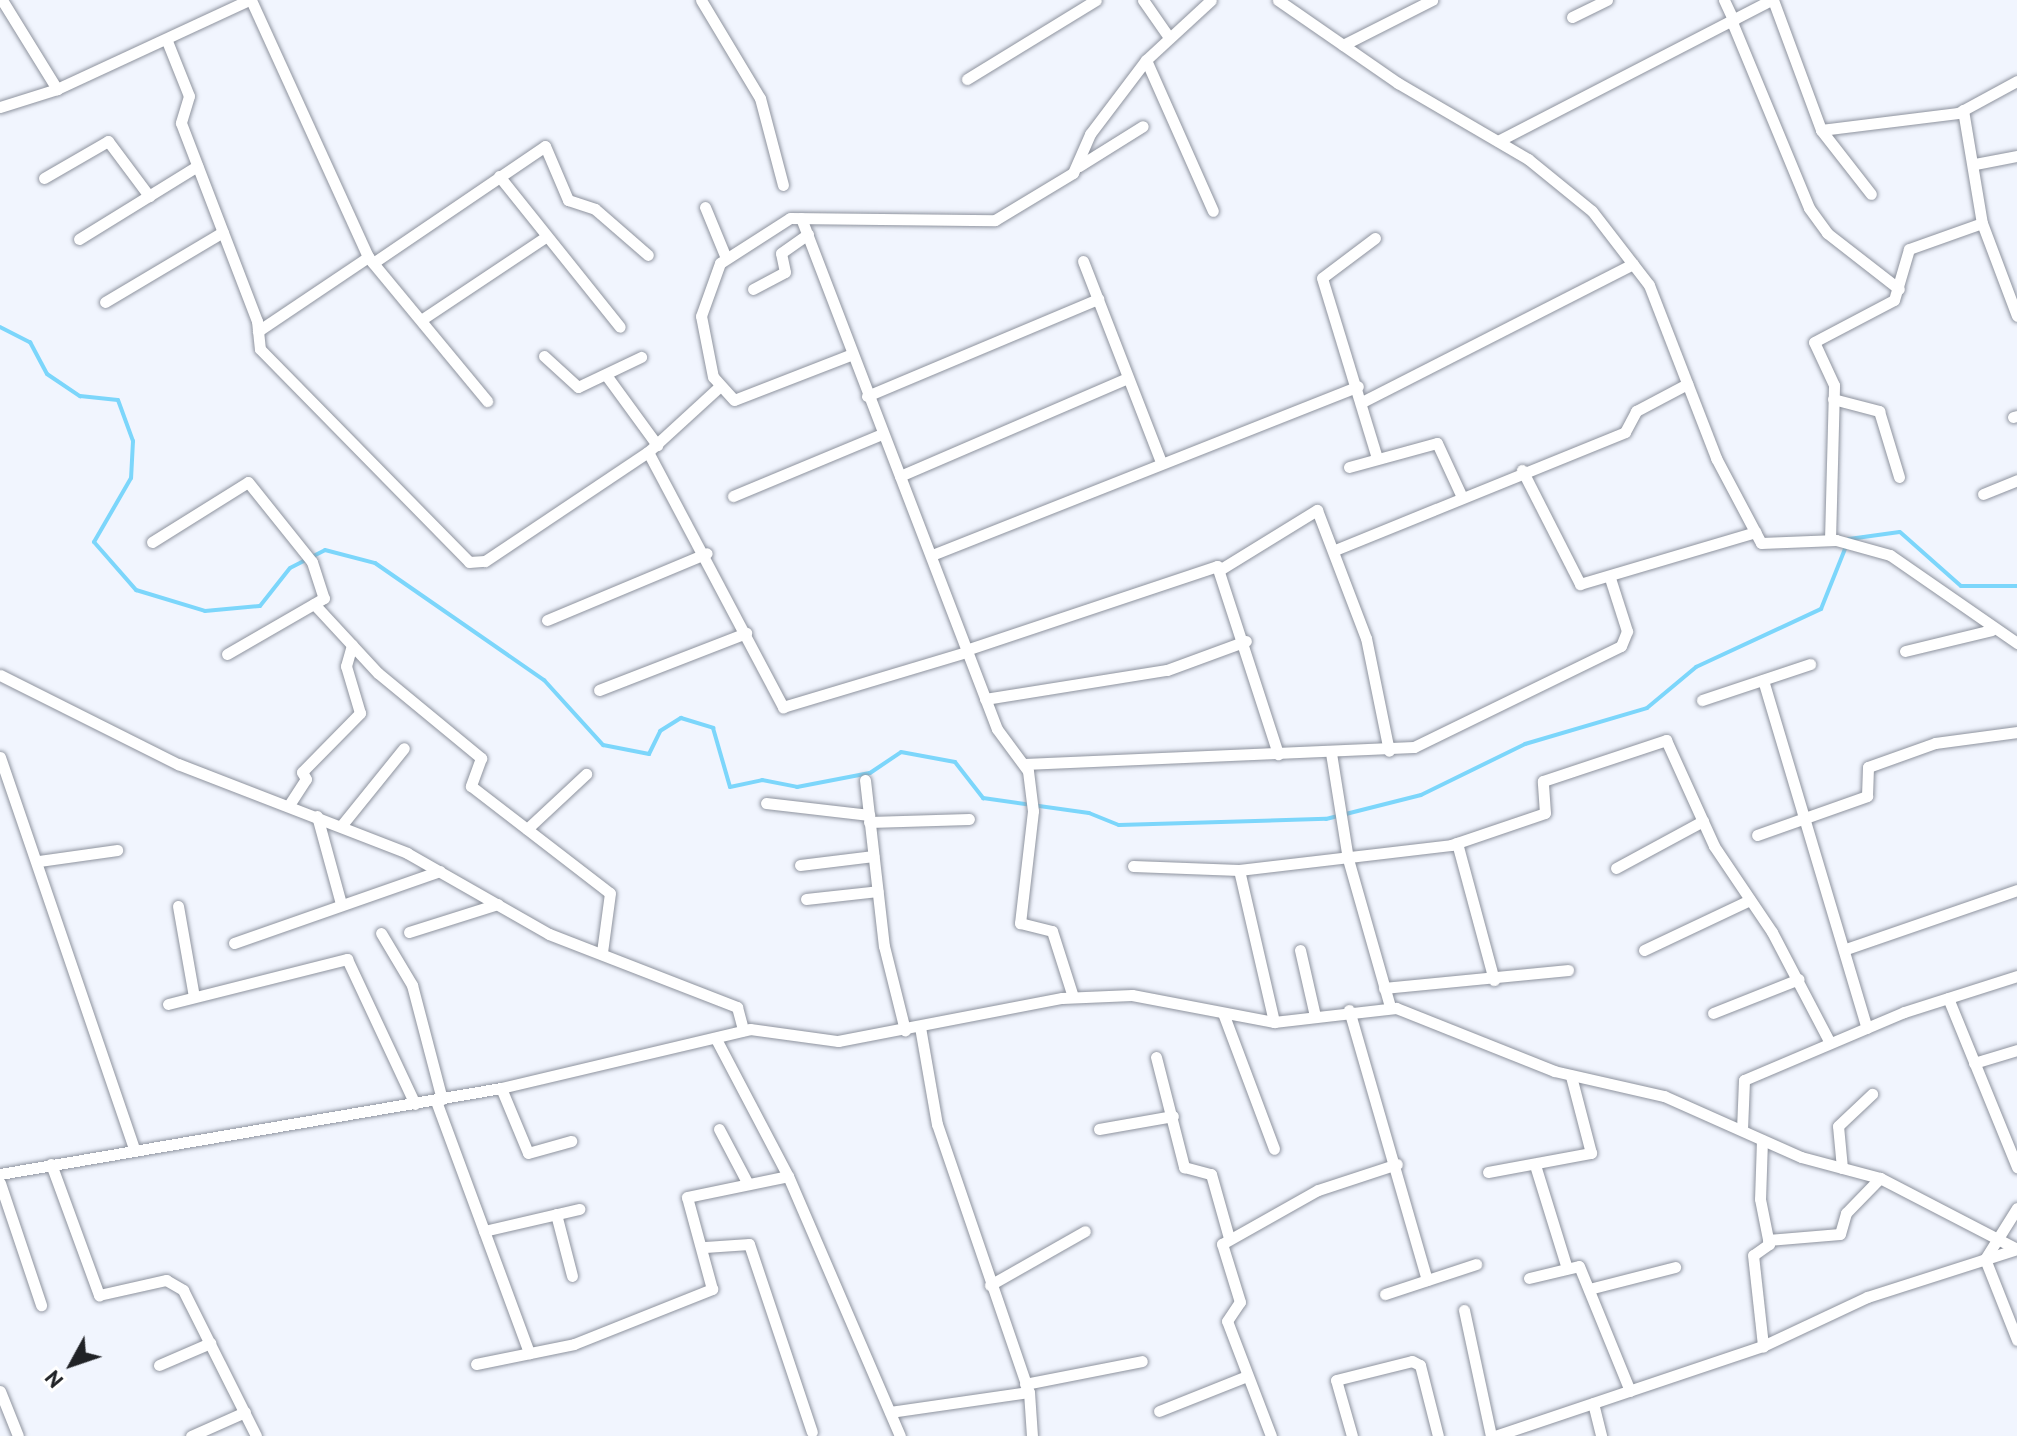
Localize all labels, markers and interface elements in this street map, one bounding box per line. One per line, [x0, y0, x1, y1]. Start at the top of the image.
north arrow [32, 1324, 112, 1404]
text: N [38, 1365, 69, 1394]

